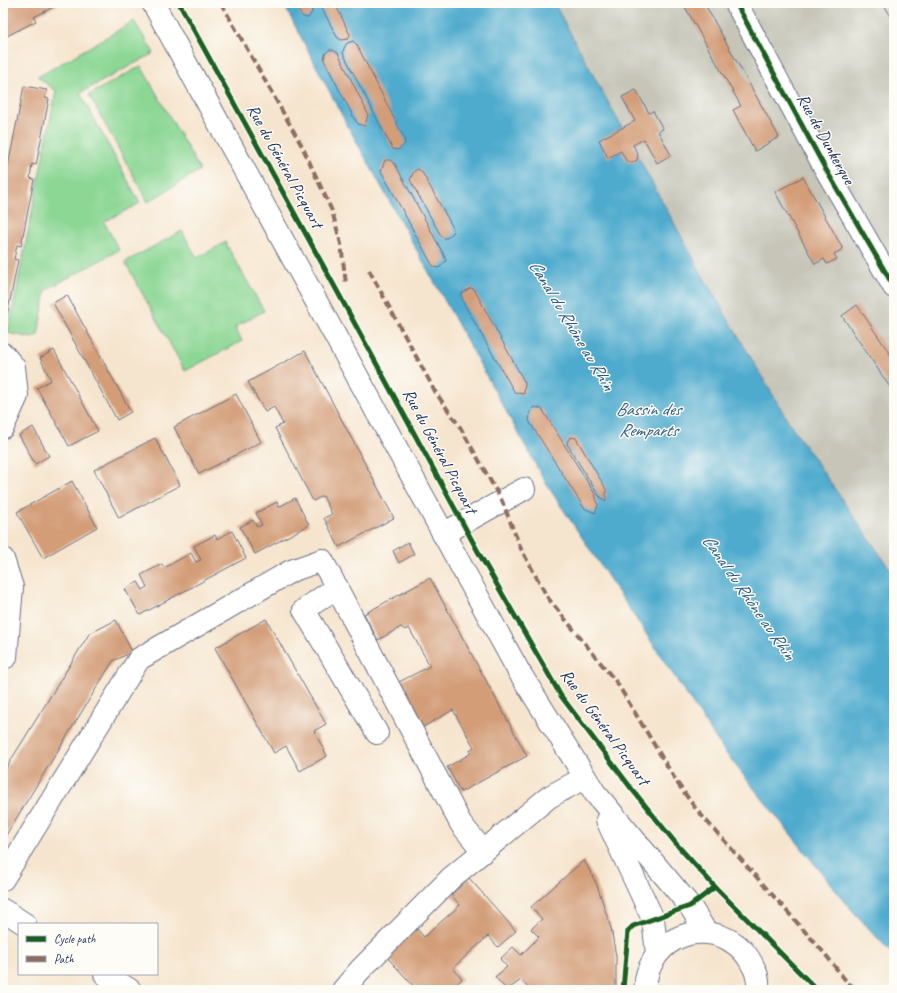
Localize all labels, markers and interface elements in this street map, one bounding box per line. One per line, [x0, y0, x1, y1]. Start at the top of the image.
street label: Rue de Dunkerque [792, 90, 860, 189]
street label: Rue du Général Picquart [242, 100, 329, 234]
water label: Canal du Rhône au Rhin [525, 256, 620, 396]
street label: Rue du Général Picquart [398, 385, 483, 519]
water label: Bassin des Remparts [616, 398, 683, 441]
water label: Canal du Rhône au Rhin [698, 530, 801, 665]
street label: Rue du Général Picquart [556, 665, 656, 791]
legend [18, 923, 158, 975]
text: Cycle path [54, 931, 96, 947]
text: Path [54, 951, 74, 967]

